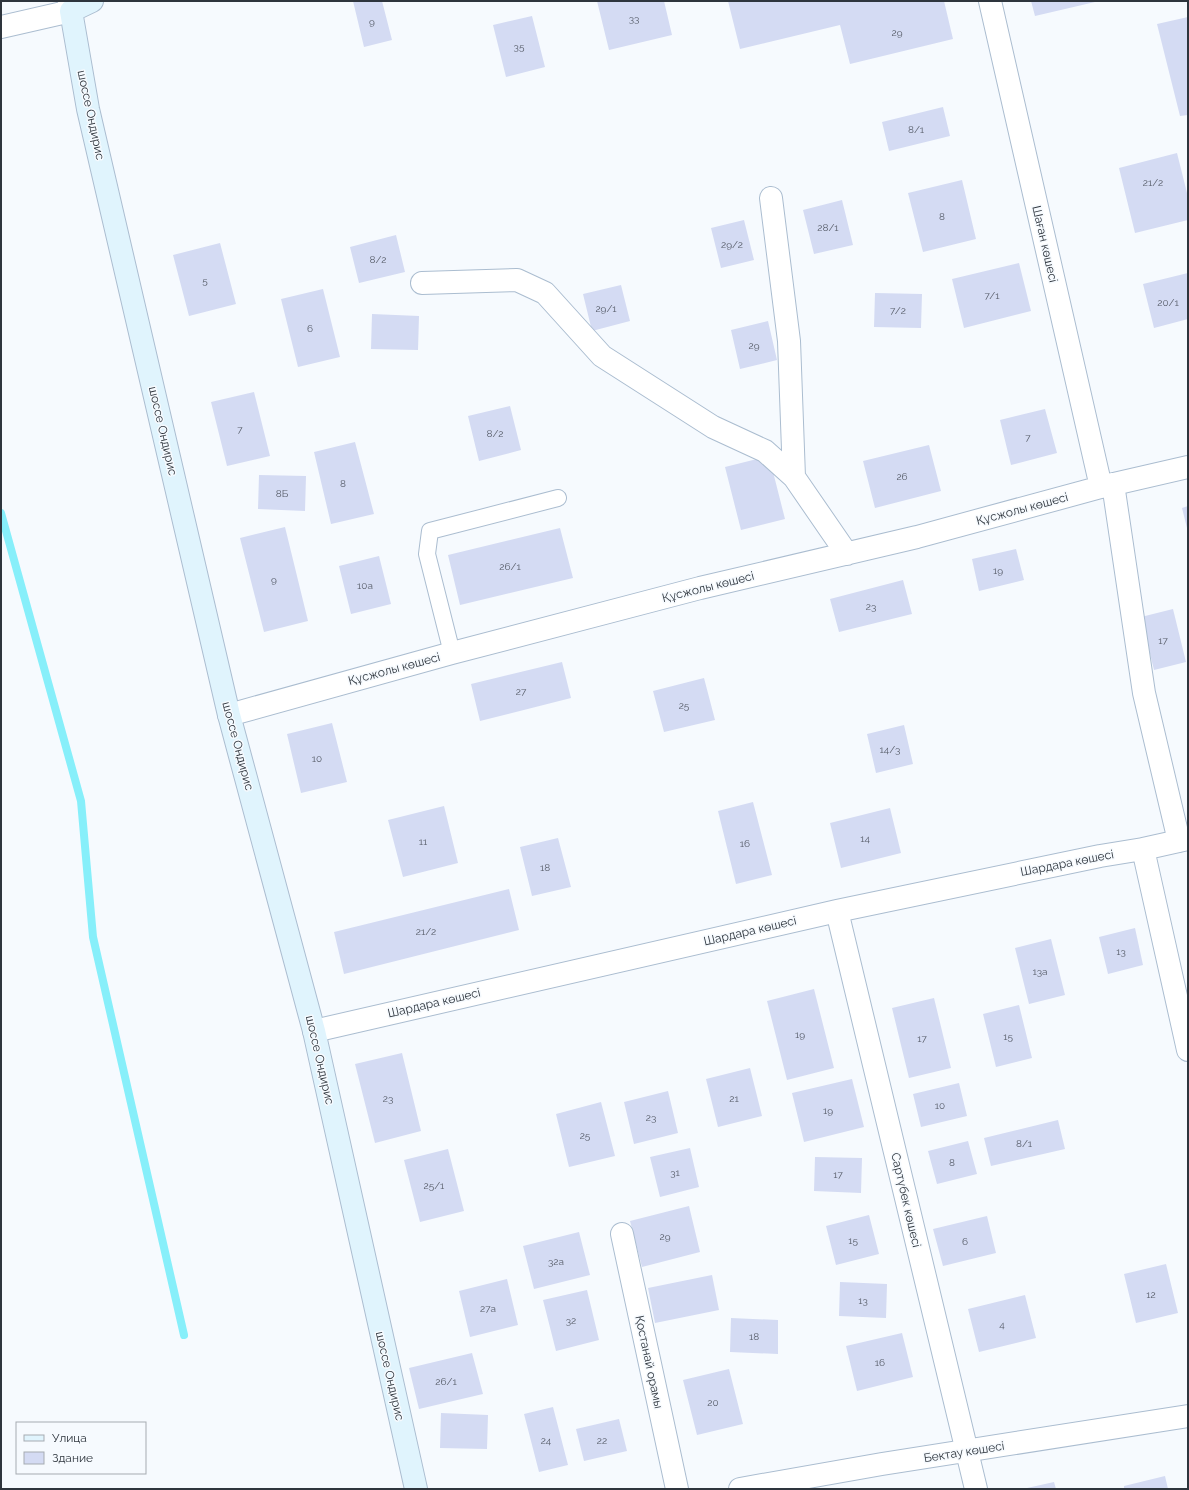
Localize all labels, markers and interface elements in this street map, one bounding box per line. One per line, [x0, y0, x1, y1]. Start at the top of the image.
house number: 33 [629, 13, 639, 24]
house number: 9 [369, 16, 375, 27]
house number: 29 [891, 27, 903, 38]
house number: 35 [514, 41, 525, 52]
street label: шоссе Ондирис [75, 69, 107, 161]
house number: 8/1 [908, 124, 925, 135]
house number: 21/2 [1143, 177, 1163, 188]
street label: Шаған көшесі [1029, 204, 1061, 284]
house number: 8 [939, 211, 945, 222]
house number: 28/1 [817, 222, 839, 233]
house number: 29/2 [721, 239, 743, 250]
house number: 8/2 [370, 254, 386, 265]
house number: 5 [202, 275, 208, 286]
house number: 7/1 [985, 290, 1000, 301]
house number: 20/1 [1157, 297, 1179, 308]
house number: 29/1 [595, 303, 617, 314]
house number: 7/2 [890, 305, 906, 316]
house number: 6 [307, 323, 313, 334]
house number: 29 [748, 340, 760, 351]
street label: шоссе Ондирис [146, 385, 180, 477]
house number: 7 [237, 424, 243, 435]
house number: 8/2 [487, 428, 503, 439]
house number: 7 [1025, 432, 1031, 443]
house number: 26 [896, 471, 908, 482]
house number: 8 [340, 478, 346, 489]
house number: 8Б [276, 488, 289, 499]
street label: Құсжолы көшесі [975, 490, 1069, 528]
house number: 26/1 [499, 561, 521, 572]
house number: 19 [993, 565, 1003, 576]
street label: Құсжолы көшесі [660, 569, 756, 605]
house number: 9 [271, 574, 277, 585]
house number: 10а [357, 580, 373, 591]
house number: 23 [866, 601, 876, 612]
house number: 17 [1158, 635, 1168, 646]
street label: Құсжолы көшесі [347, 650, 441, 688]
house number: 27 [516, 686, 527, 697]
street label: шоссе Ондирис [219, 700, 257, 792]
house number: 25 [679, 700, 690, 711]
house number: 14/3 [880, 744, 900, 755]
house number: 10 [312, 753, 322, 764]
house number: 14 [860, 833, 870, 844]
house number: 11 [419, 836, 428, 847]
house number: 16 [740, 838, 750, 849]
street label: Шардара көшесі [1019, 847, 1115, 879]
house number: 18 [540, 862, 550, 873]
street label: Шардара көшесі [702, 914, 798, 948]
house number: 21/2 [416, 926, 436, 937]
house number: 13 [1116, 946, 1126, 957]
house number: 13а [1032, 966, 1048, 977]
street label: Шардара көшесі [386, 986, 482, 1020]
street label: шоссе Ондирис [303, 1014, 337, 1106]
house number: 19 [795, 1029, 805, 1040]
house number: 15 [1003, 1031, 1013, 1042]
house number: 17 [917, 1033, 927, 1044]
house number: 23 [383, 1093, 393, 1104]
house number: 21 [729, 1093, 739, 1104]
house number: 10 [935, 1100, 945, 1111]
house number: 19 [823, 1105, 833, 1116]
house number: 23 [646, 1112, 656, 1123]
house number: 25 [580, 1130, 591, 1141]
house number: 8/1 [1016, 1138, 1033, 1149]
street label: Сартүбек көшесі [888, 1151, 924, 1249]
house number: 8 [949, 1157, 955, 1168]
house number: 31 [670, 1167, 681, 1178]
house number: 17 [833, 1169, 843, 1180]
house number: 25/1 [424, 1180, 445, 1191]
house number: 29 [659, 1231, 671, 1242]
house number: 15 [848, 1235, 858, 1246]
house number: 6 [962, 1236, 968, 1247]
house number: 32а [548, 1256, 564, 1267]
house number: 12 [1146, 1289, 1156, 1300]
house number: 13 [858, 1295, 868, 1306]
house number: 27а [480, 1303, 496, 1314]
street label: Қостанай орамы [632, 1314, 666, 1410]
house number: 32 [566, 1315, 576, 1326]
house number: 4 [999, 1319, 1005, 1330]
street label: шоссе Ондирис [373, 1330, 407, 1422]
house number: 18 [749, 1331, 759, 1342]
house number: 16 [875, 1357, 885, 1368]
house number: 26/1 [435, 1376, 457, 1387]
house number: 20 [707, 1397, 719, 1408]
legend [16, 1422, 146, 1474]
text: Улица [52, 1431, 87, 1445]
house number: 24 [541, 1435, 552, 1446]
house number: 22 [597, 1435, 607, 1446]
street label: Бектау көшесі [923, 1439, 1005, 1465]
text: Здание [52, 1451, 93, 1465]

